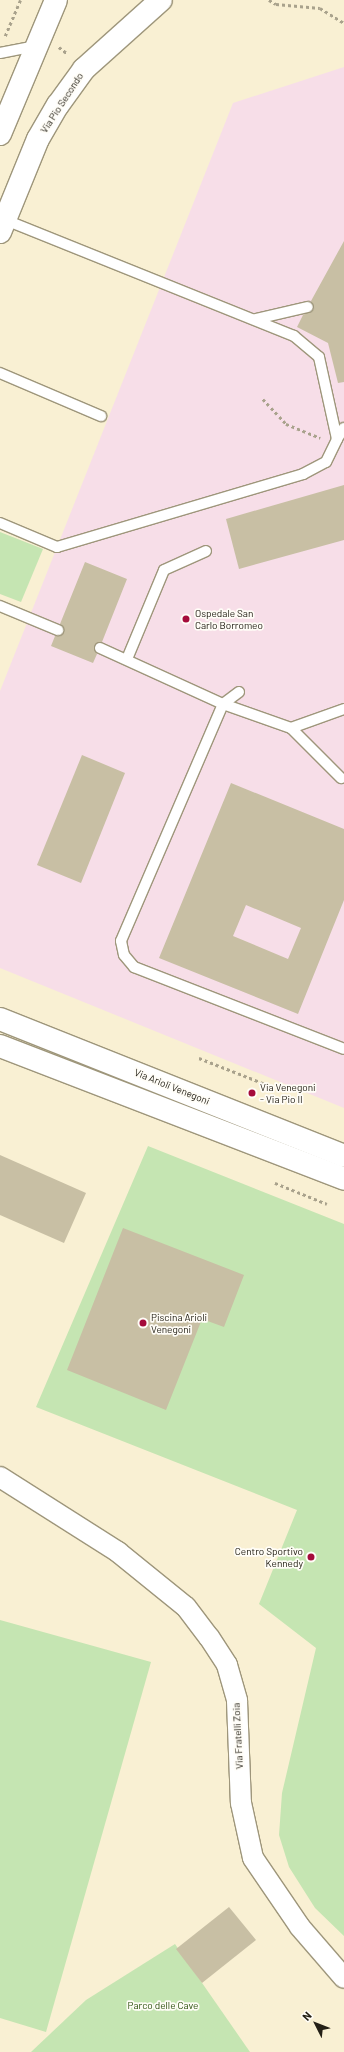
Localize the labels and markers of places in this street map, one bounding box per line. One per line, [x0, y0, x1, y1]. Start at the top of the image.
place label: Ospedale San Carlo Borromeo [195, 607, 263, 630]
marker: Ospedale San Carlo Borromeo [180, 613, 192, 625]
place label: Via Venegoni - Via Pio II [260, 1081, 316, 1104]
marker: Via Venegoni - Via Pio II [247, 1088, 257, 1098]
place label: Piscina Arioli Venegoni [151, 1311, 207, 1334]
marker: Piscina Arioli Venegoni [138, 1318, 148, 1328]
place label: Centro Sportivo Kennedy [235, 1545, 303, 1568]
marker: Centro Sportivo Kennedy [306, 1552, 316, 1562]

